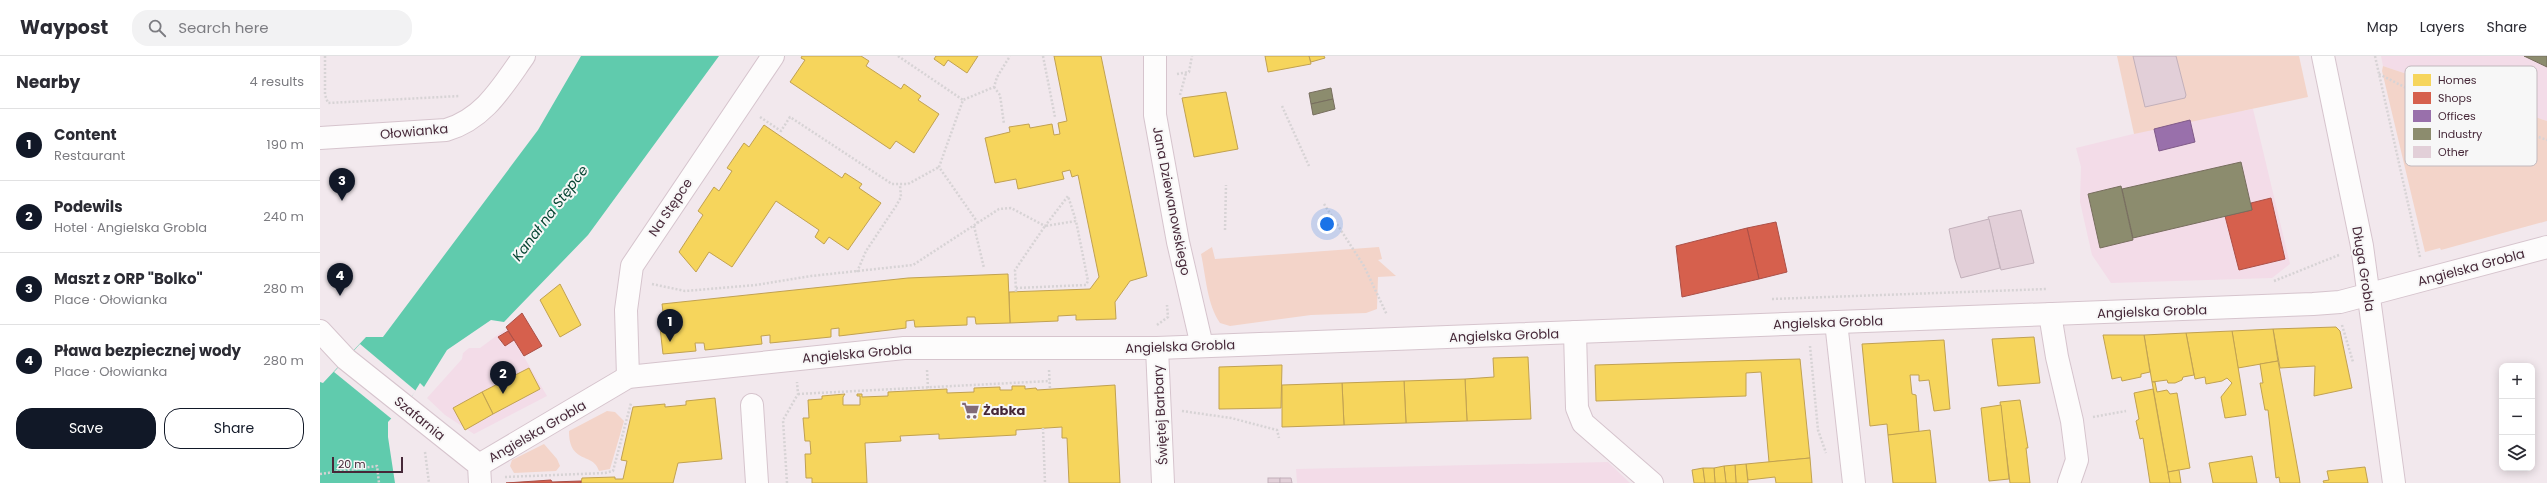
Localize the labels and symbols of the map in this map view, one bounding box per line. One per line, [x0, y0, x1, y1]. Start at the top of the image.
legend [2405, 66, 2537, 166]
text: Homes [2438, 72, 2477, 88]
text: Shops [2438, 90, 2472, 106]
text: Offices [2438, 108, 2476, 124]
street label: Ołowianka [379, 119, 449, 144]
street label: Jana Dziewanowskiego [1148, 125, 1195, 277]
text: Industry [2438, 126, 2483, 142]
text: Other [2438, 144, 2469, 160]
water label: Kanał na Stępce [507, 161, 593, 265]
pin: 3 [329, 168, 355, 201]
street label: Na Stępce [644, 174, 697, 240]
your location [1317, 214, 1337, 234]
street label: Długa Grobla [2347, 225, 2380, 313]
street label: Angielska Grobla [2415, 244, 2527, 291]
pin: 4 [327, 263, 353, 296]
street label: Angielska Grobla [2097, 300, 2207, 323]
pin: 1 [657, 309, 683, 342]
street label: Angielska Grobla [1773, 311, 1883, 334]
street label: Angielska Grobla [1449, 324, 1559, 347]
street label: Angielska Grobla [1125, 335, 1235, 358]
street label: Angielska Grobla [801, 339, 913, 368]
pin: 2 [490, 361, 516, 394]
street label: Świętej Barbary [1148, 364, 1173, 466]
street label: Szafarnia [390, 392, 449, 445]
street label: Angielska Grobla [485, 396, 590, 467]
supermarket icon: Żabka [960, 400, 980, 420]
place label: Żabka [983, 401, 1025, 420]
scale bar [332, 455, 403, 474]

